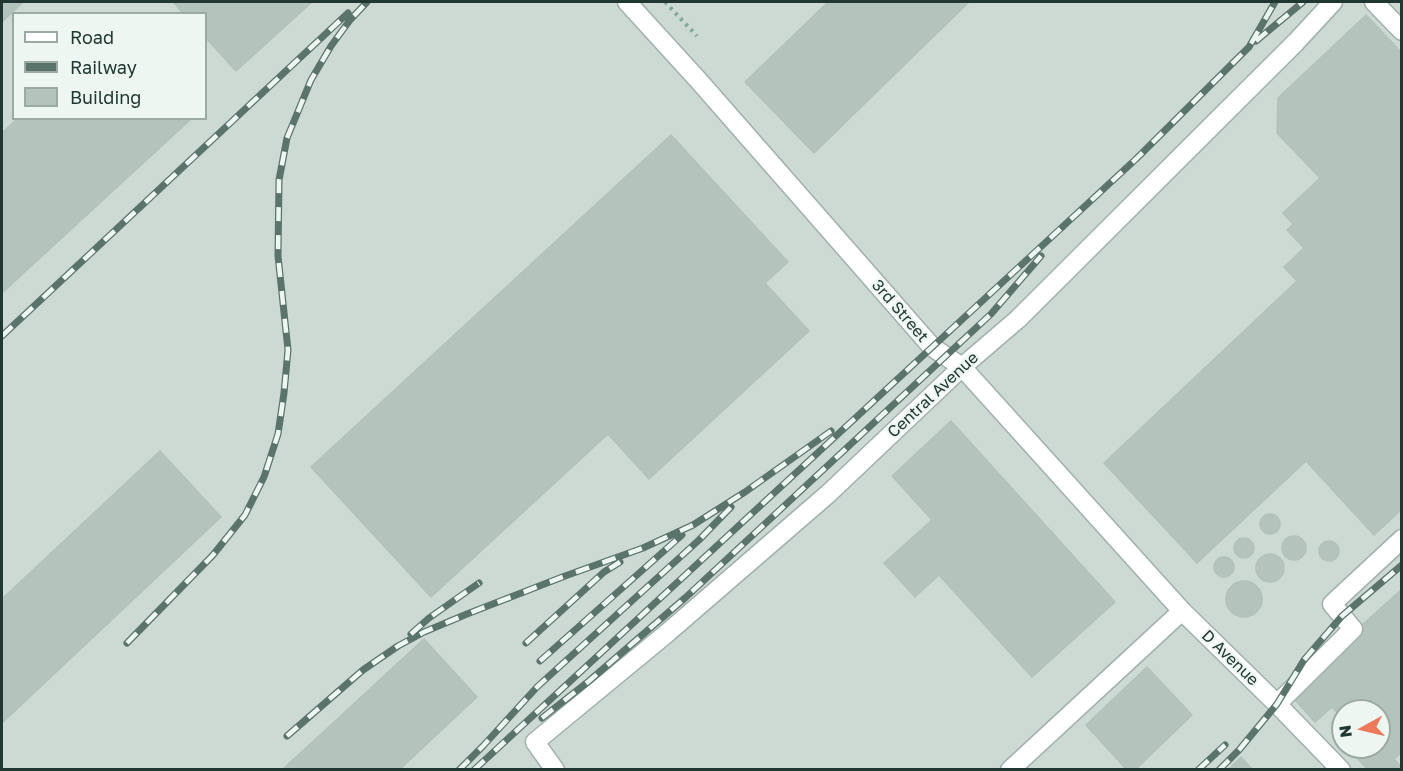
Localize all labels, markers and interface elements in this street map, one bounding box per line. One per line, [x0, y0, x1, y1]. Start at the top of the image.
legend [12, 12, 207, 120]
text: Road [70, 26, 114, 48]
text: Railway [70, 56, 137, 78]
text: Building [70, 86, 141, 108]
street label: 3rd Street [868, 276, 932, 346]
street label: Central Avenue [884, 348, 982, 442]
street label: D Avenue [1198, 626, 1262, 690]
north arrow [1331, 699, 1391, 759]
text: N [1334, 724, 1356, 739]

